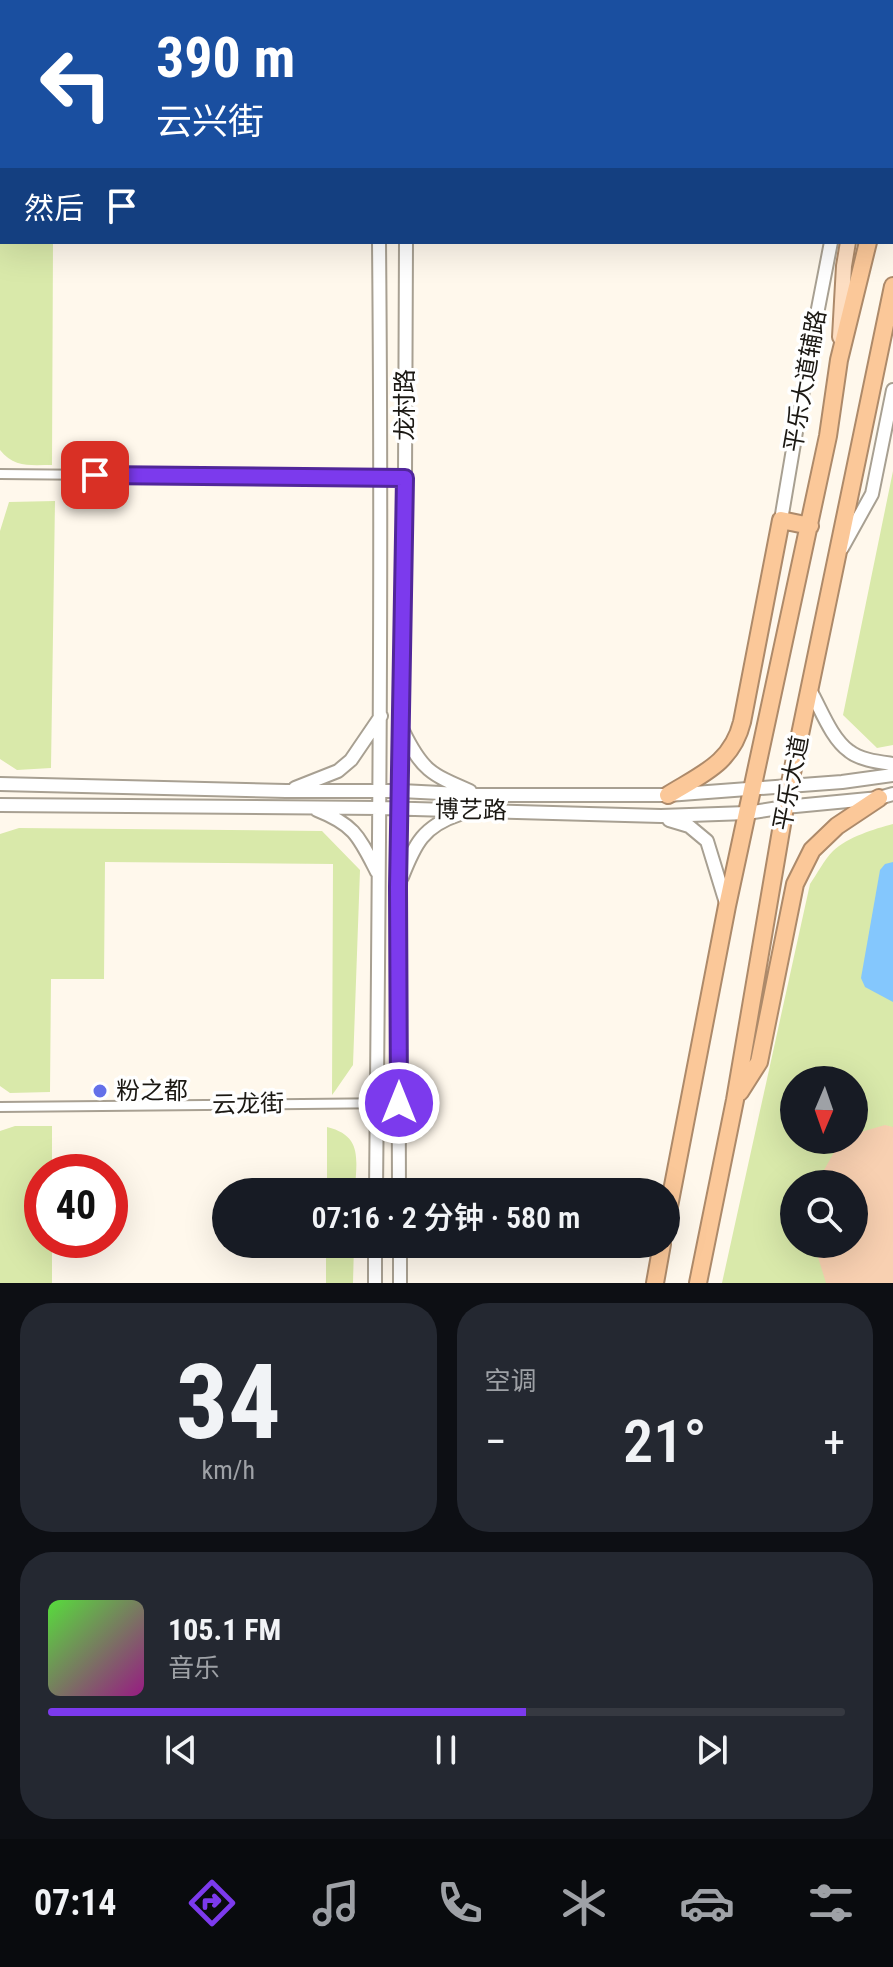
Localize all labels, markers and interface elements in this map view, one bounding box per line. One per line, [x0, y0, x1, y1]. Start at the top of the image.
text: 390 m [156, 25, 295, 91]
icon: left [24, 32, 128, 136]
text: 云兴街 [156, 101, 264, 143]
icon: arrive [100, 184, 144, 228]
text: 然后 [24, 191, 84, 226]
street label: 平乐大道辅路 [779, 308, 831, 454]
street label: 龙村路 [391, 369, 419, 441]
pin [61, 441, 129, 509]
icon: arrive [73, 453, 117, 497]
street label: 平乐大道 [768, 733, 814, 833]
street label: 博艺路 [435, 795, 507, 825]
position arrow [357, 1061, 441, 1145]
north arrow [780, 1066, 868, 1154]
map controls [780, 1066, 868, 1258]
place label: 粉之都 [116, 1077, 188, 1105]
marker: 粉之都 [91, 1082, 109, 1100]
street label: 云龙街 [212, 1089, 284, 1119]
speed limit sign: 40 [24, 1154, 128, 1258]
button: search [780, 1170, 868, 1258]
text: 07:16 · 2 分钟 · 580 m [312, 1200, 580, 1235]
text: 34 [176, 1342, 281, 1463]
text: 空调 [485, 1366, 537, 1396]
text: 21° [623, 1406, 707, 1477]
text: − [485, 1416, 507, 1468]
text: + [823, 1416, 845, 1468]
text: km/h [202, 1455, 255, 1485]
text: 105.1 FM [168, 1612, 281, 1647]
text: 音乐 [168, 1653, 220, 1683]
icon: previous [159, 1728, 203, 1772]
icon: pause [424, 1728, 468, 1772]
icon: next [690, 1728, 734, 1772]
icon: directions [184, 1875, 240, 1931]
icon: music [308, 1875, 364, 1931]
icon: phone [432, 1875, 488, 1931]
icon: climate [556, 1875, 612, 1931]
icon: car [679, 1875, 735, 1931]
icon: filters [803, 1875, 859, 1931]
text: 07:14 [34, 1882, 117, 1924]

